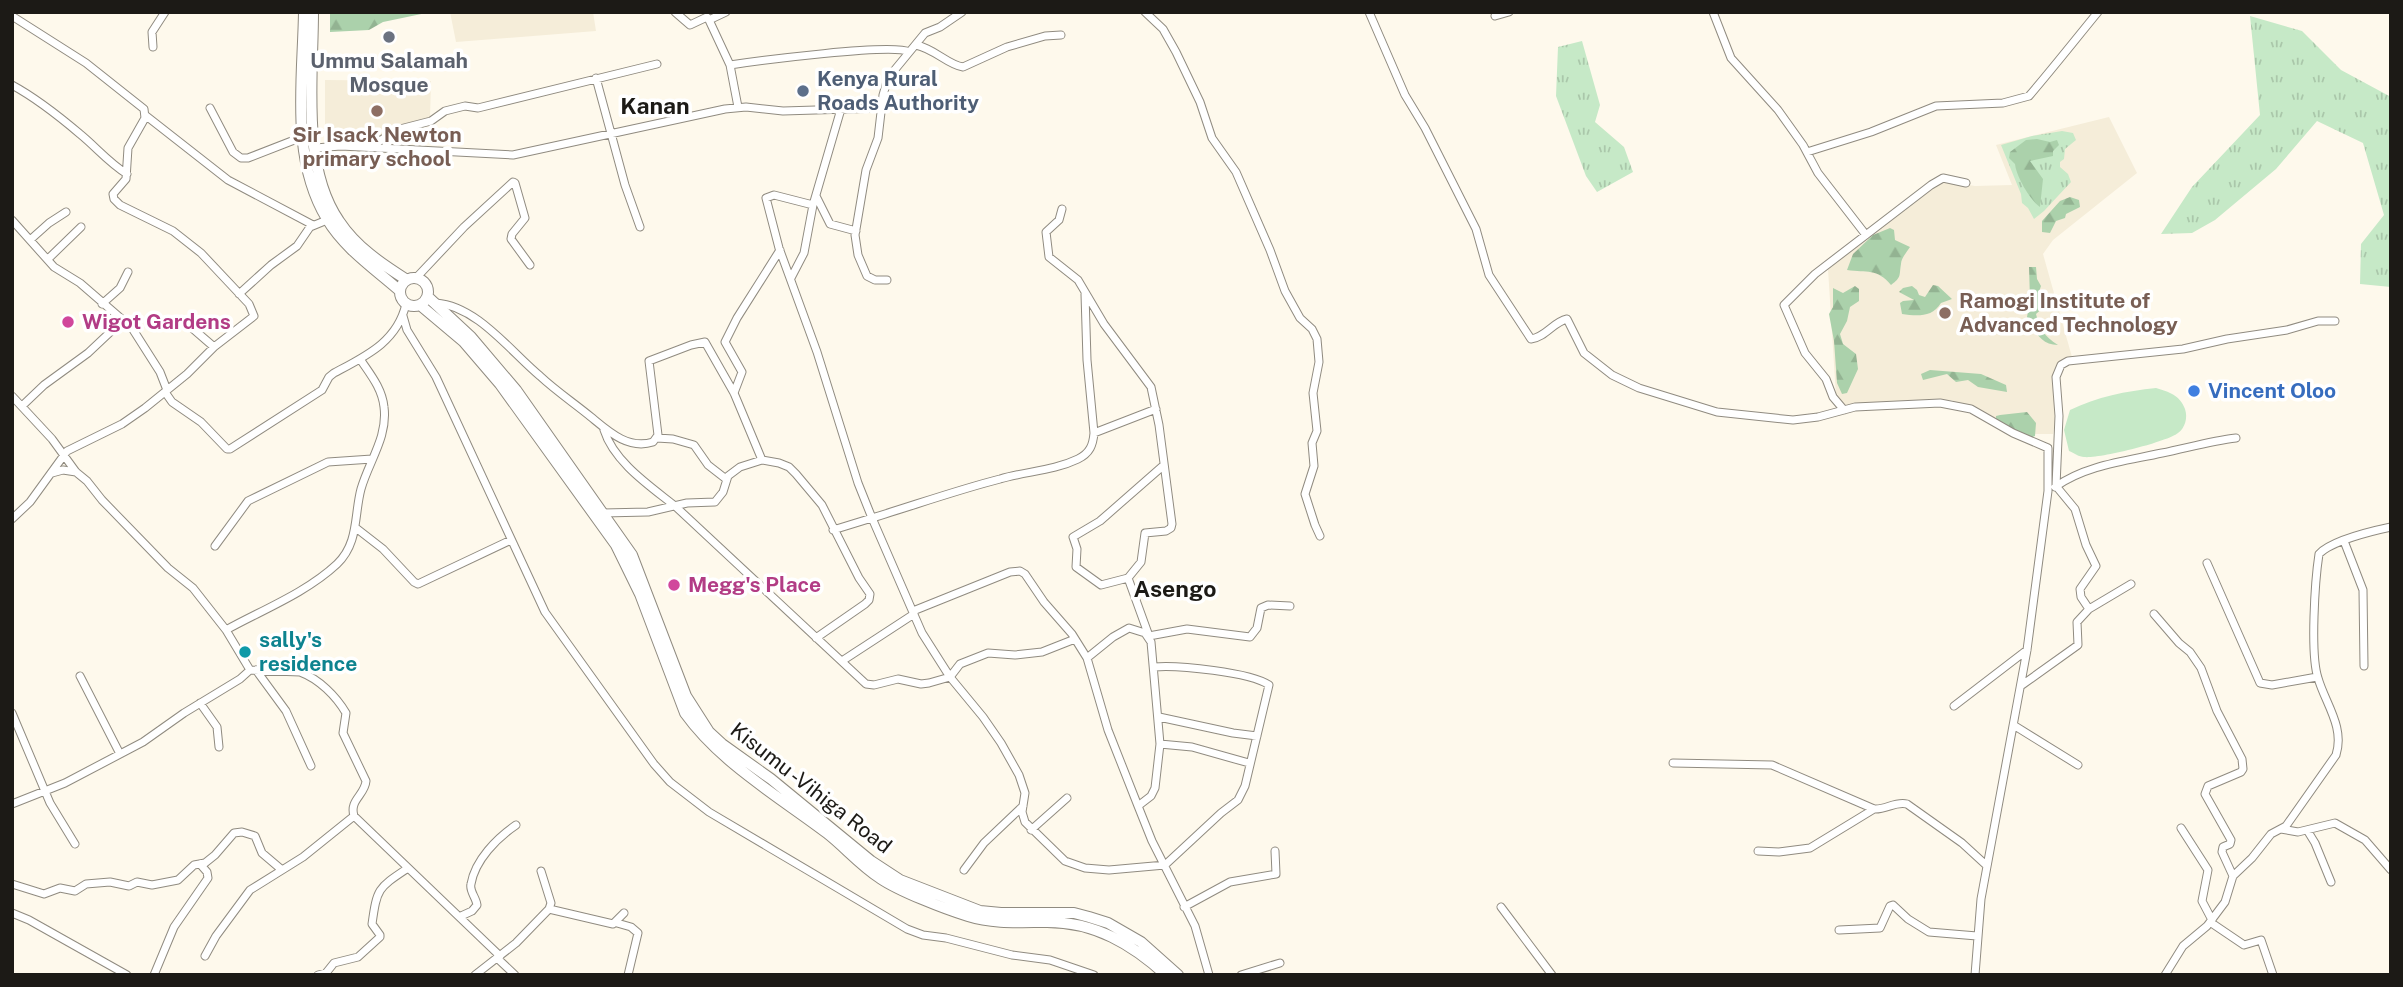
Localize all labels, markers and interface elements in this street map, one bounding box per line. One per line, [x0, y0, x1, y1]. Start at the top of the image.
marker: Ummu Salamah Mosque [381, 29, 397, 45]
place label: Ummu Salamah Mosque [310, 48, 468, 97]
place label: Kenya Rural Roads Authority [817, 66, 979, 115]
marker: Kenya Rural Roads Authority [795, 83, 811, 99]
district label: Kanan [620, 92, 690, 119]
marker: Sir Isack Newton primary school [369, 103, 385, 119]
place label: Sir Isack Newton primary school [292, 122, 462, 171]
place label: Ramogi Institute of Advanced Technology [1959, 288, 2178, 337]
marker: Ramogi Institute of Advanced Technology [1937, 305, 1953, 321]
place label: Wigot Gardens [82, 309, 231, 334]
marker: Wigot Gardens [60, 314, 76, 330]
place label: Vincent Oloo [2208, 378, 2336, 403]
marker: Vincent Oloo [2186, 383, 2202, 399]
place label: Megg's Place [688, 572, 821, 597]
district label: Asengo [1134, 575, 1216, 602]
marker: Megg's Place [666, 577, 682, 593]
place label: sally's residence [259, 627, 357, 676]
marker: sally's residence [237, 644, 253, 660]
street label: Kisumu -Vihiga Road [726, 717, 897, 858]

